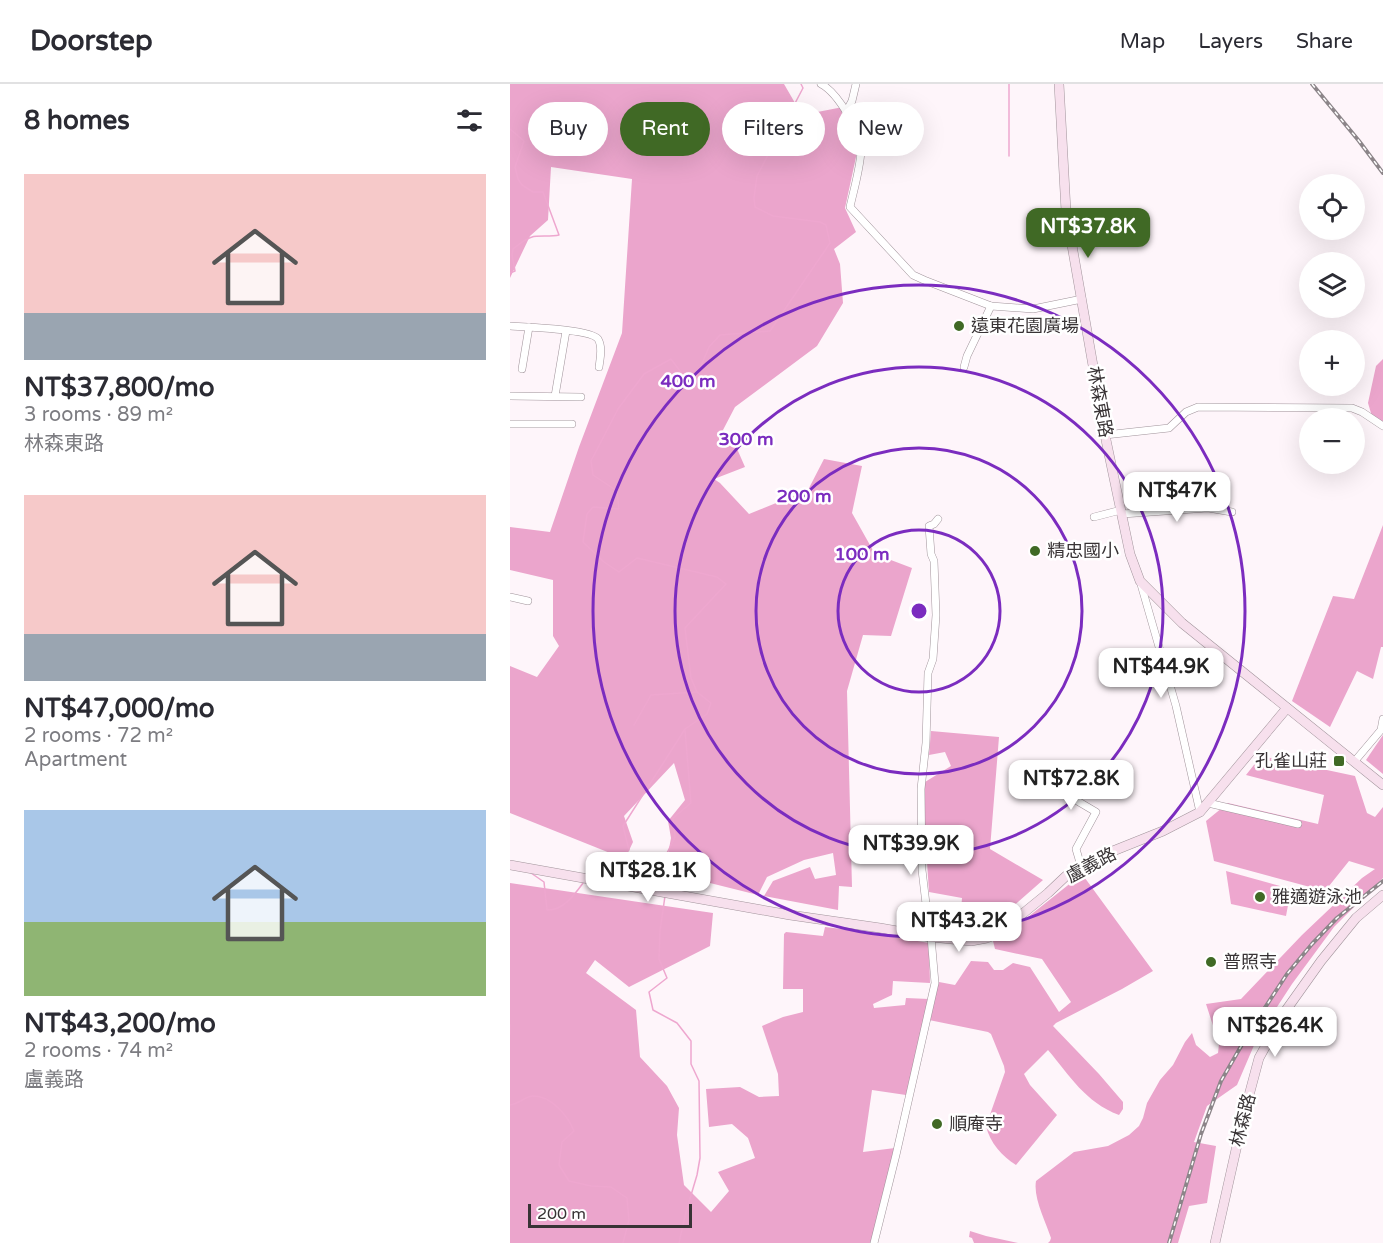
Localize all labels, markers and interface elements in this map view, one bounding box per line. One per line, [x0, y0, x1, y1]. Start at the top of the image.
text: Doorstep [30, 24, 153, 58]
text: Map [1120, 29, 1165, 54]
text: Layers [1198, 29, 1263, 54]
text: Share [1296, 29, 1353, 54]
chip: Buy [528, 102, 608, 156]
chip: Rent [620, 102, 710, 156]
chip: Filters [722, 102, 825, 156]
chip: New [837, 102, 924, 156]
icon: filters [453, 104, 486, 137]
text: 8 homes [24, 105, 130, 136]
map controls [1299, 174, 1365, 474]
button: locate [1299, 174, 1365, 240]
pin: NT$37.8K [1026, 208, 1150, 259]
icon: home [201, 213, 309, 321]
text: NT$37.8K [1040, 215, 1136, 239]
button: layers [1299, 252, 1365, 318]
place label: 遠東花園廣場 [971, 315, 1079, 337]
marker: 遠東花園廣場 [952, 319, 966, 333]
button: + [1299, 330, 1365, 396]
street label: 林森東路 [1083, 365, 1117, 439]
text: 400 m [660, 370, 716, 392]
text: NT$37,800/mo [24, 372, 215, 403]
text: 3 rooms · 89 m² [24, 403, 173, 427]
button: − [1299, 408, 1365, 474]
text: 300 m [718, 428, 774, 450]
text: 林森東路 [24, 432, 104, 456]
pin: NT$47K [1128, 472, 1226, 523]
text: NT$47K [1137, 479, 1217, 503]
text: 200 m [776, 485, 832, 507]
icon: home [201, 534, 309, 642]
place label: 精忠國小 [1047, 540, 1119, 562]
text: 100 m [834, 543, 890, 565]
marker: 精忠國小 [1028, 544, 1042, 558]
centre of rings [909, 601, 929, 621]
pin: NT$44.9K [1099, 648, 1223, 699]
text: NT$44.9K [1113, 655, 1209, 679]
text: NT$47,000/mo [24, 693, 215, 724]
text: 2 rooms · 72 m² [24, 724, 173, 748]
text: Apartment [24, 748, 127, 772]
place label: 孔雀山莊 [1255, 750, 1327, 772]
marker: 孔雀山莊 [1332, 754, 1346, 768]
pin: NT$72.8K [1009, 760, 1133, 811]
text: NT$72.8K [1023, 767, 1119, 791]
pin: NT$39.9K [849, 825, 973, 876]
text: NT$39.9K [863, 832, 959, 856]
street label: 盧義路 [1062, 843, 1120, 887]
icon: home [201, 849, 309, 957]
pin: NT$28.1K [586, 852, 710, 903]
text: NT$28.1K [600, 859, 696, 883]
place label: 雅適遊泳池 [1272, 886, 1362, 908]
marker: 雅適遊泳池 [1253, 890, 1267, 904]
pin: NT$43.2K [897, 902, 1021, 953]
text: NT$43.2K [911, 909, 1007, 933]
place label: 普照寺 [1223, 951, 1277, 973]
marker: 普照寺 [1204, 955, 1218, 969]
pin: NT$26.4K [1213, 1007, 1337, 1058]
text: NT$43,200/mo [24, 1008, 216, 1039]
text: NT$26.4K [1227, 1014, 1323, 1038]
text: 2 rooms · 74 m² [24, 1039, 173, 1063]
text: 盧義路 [24, 1068, 84, 1092]
street label: 林森路 [1226, 1091, 1260, 1149]
place label: 順庵寺 [949, 1113, 1003, 1135]
marker: 順庵寺 [930, 1117, 944, 1131]
scale bar [528, 1201, 692, 1228]
text: 200 m [537, 1204, 586, 1224]

